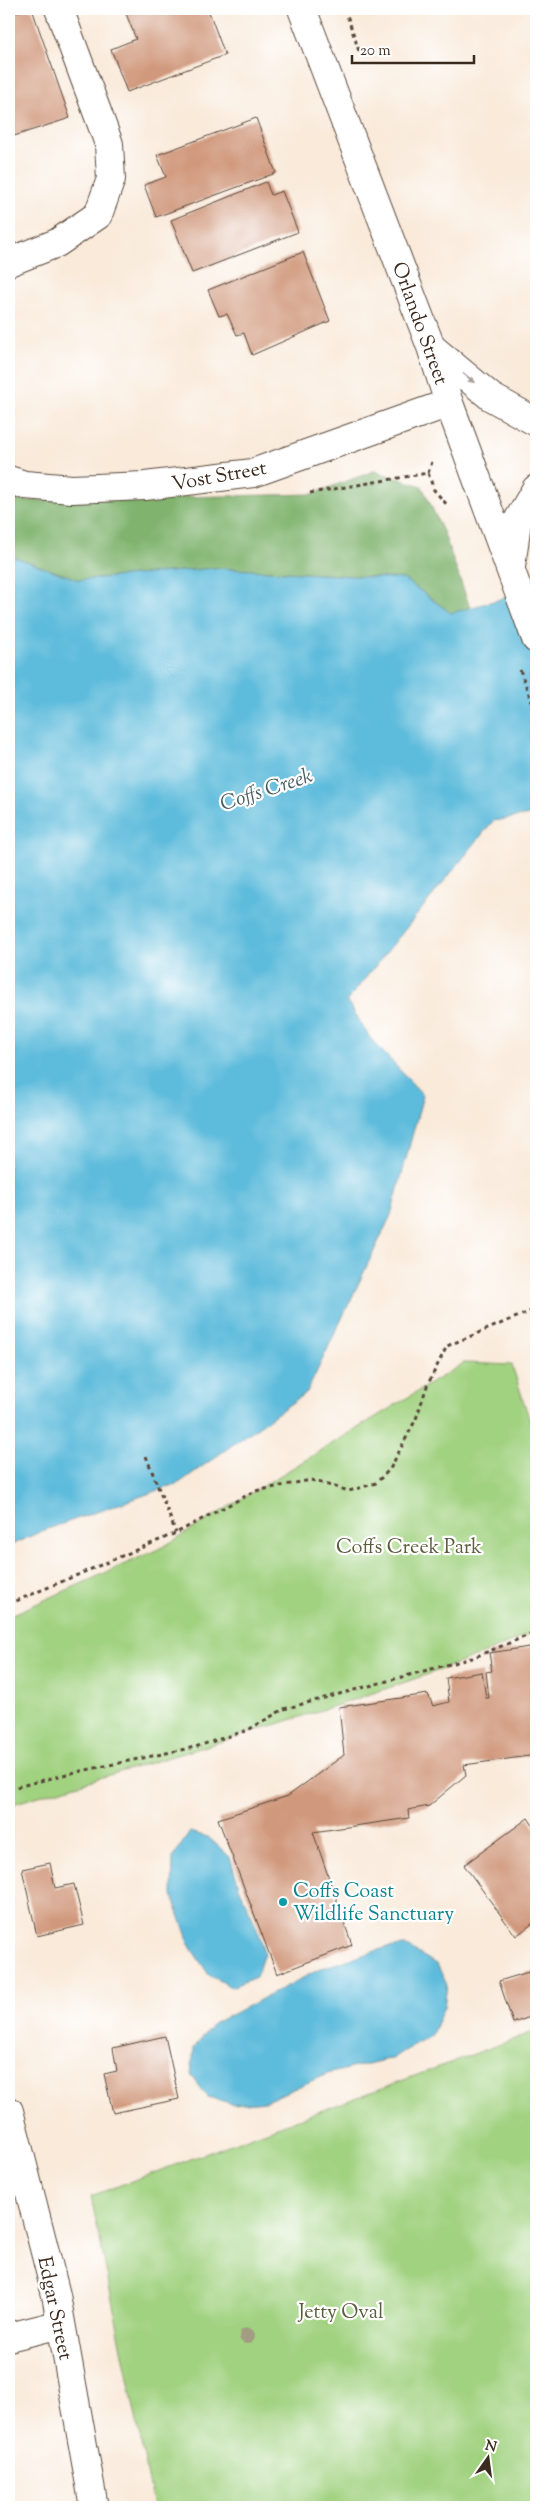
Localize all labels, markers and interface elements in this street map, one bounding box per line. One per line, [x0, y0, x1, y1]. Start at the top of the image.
scale bar [352, 32, 475, 64]
text: 20 m [360, 41, 391, 62]
street label: Orlando Street [383, 258, 454, 389]
one-way arrow [462, 373, 475, 384]
street label: Vost Street [170, 455, 269, 500]
water label: Coffs Creek [217, 762, 317, 820]
park label: Coffs Creek Park [336, 1534, 482, 1563]
place label: Coffs Coast Wildlife Sanctuary [293, 1878, 454, 1930]
marker: Coffs Coast Wildlife Sanctuary [277, 1896, 289, 1908]
street label: Edgar Street [28, 2254, 79, 2363]
park label: Jetty Oval [297, 2299, 384, 2328]
north arrow [462, 2434, 512, 2484]
text: N [483, 2436, 499, 2458]

